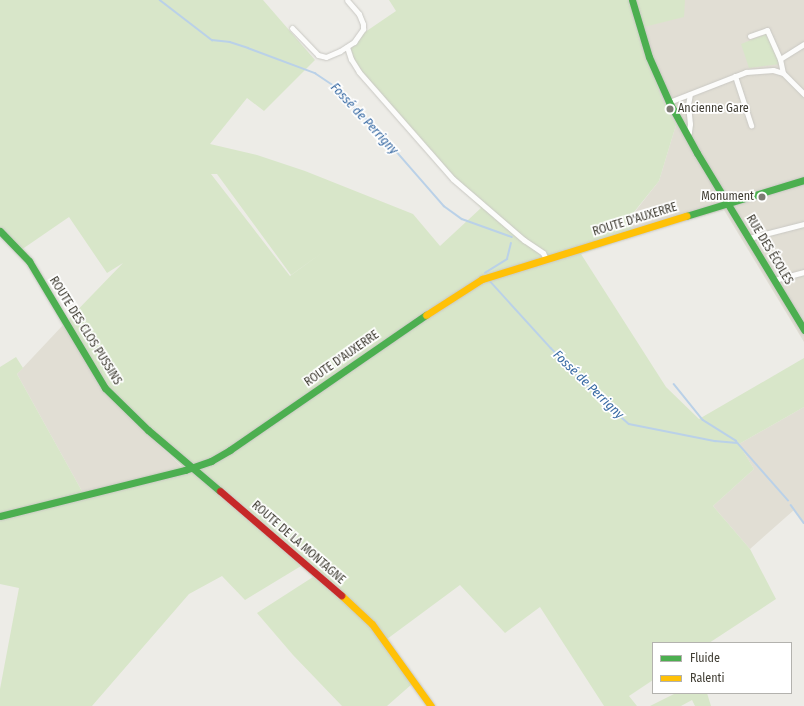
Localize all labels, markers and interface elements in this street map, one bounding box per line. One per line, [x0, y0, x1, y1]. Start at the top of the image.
water label: Fossé de Perrigny [327, 80, 401, 158]
place label: Ancienne Gare [678, 102, 749, 116]
marker: Ancienne Gare [665, 104, 675, 114]
place label: Monument [701, 190, 754, 204]
marker: Monument [757, 192, 767, 202]
street label: ROUTE D'AUXERRE [591, 200, 679, 240]
street label: RUE DES ÉCOLES [743, 212, 795, 288]
street label: ROUTE DES CLOS PUSSINS [46, 274, 124, 388]
street label: ROUTE D'AUXERRE [302, 328, 382, 390]
water label: Fossé de Perrigny [549, 347, 627, 423]
street label: ROUTE DE LA MONTAGNE [248, 499, 348, 587]
legend [652, 642, 792, 694]
text: Fluide [690, 651, 720, 665]
text: Ralenti [690, 671, 725, 685]

